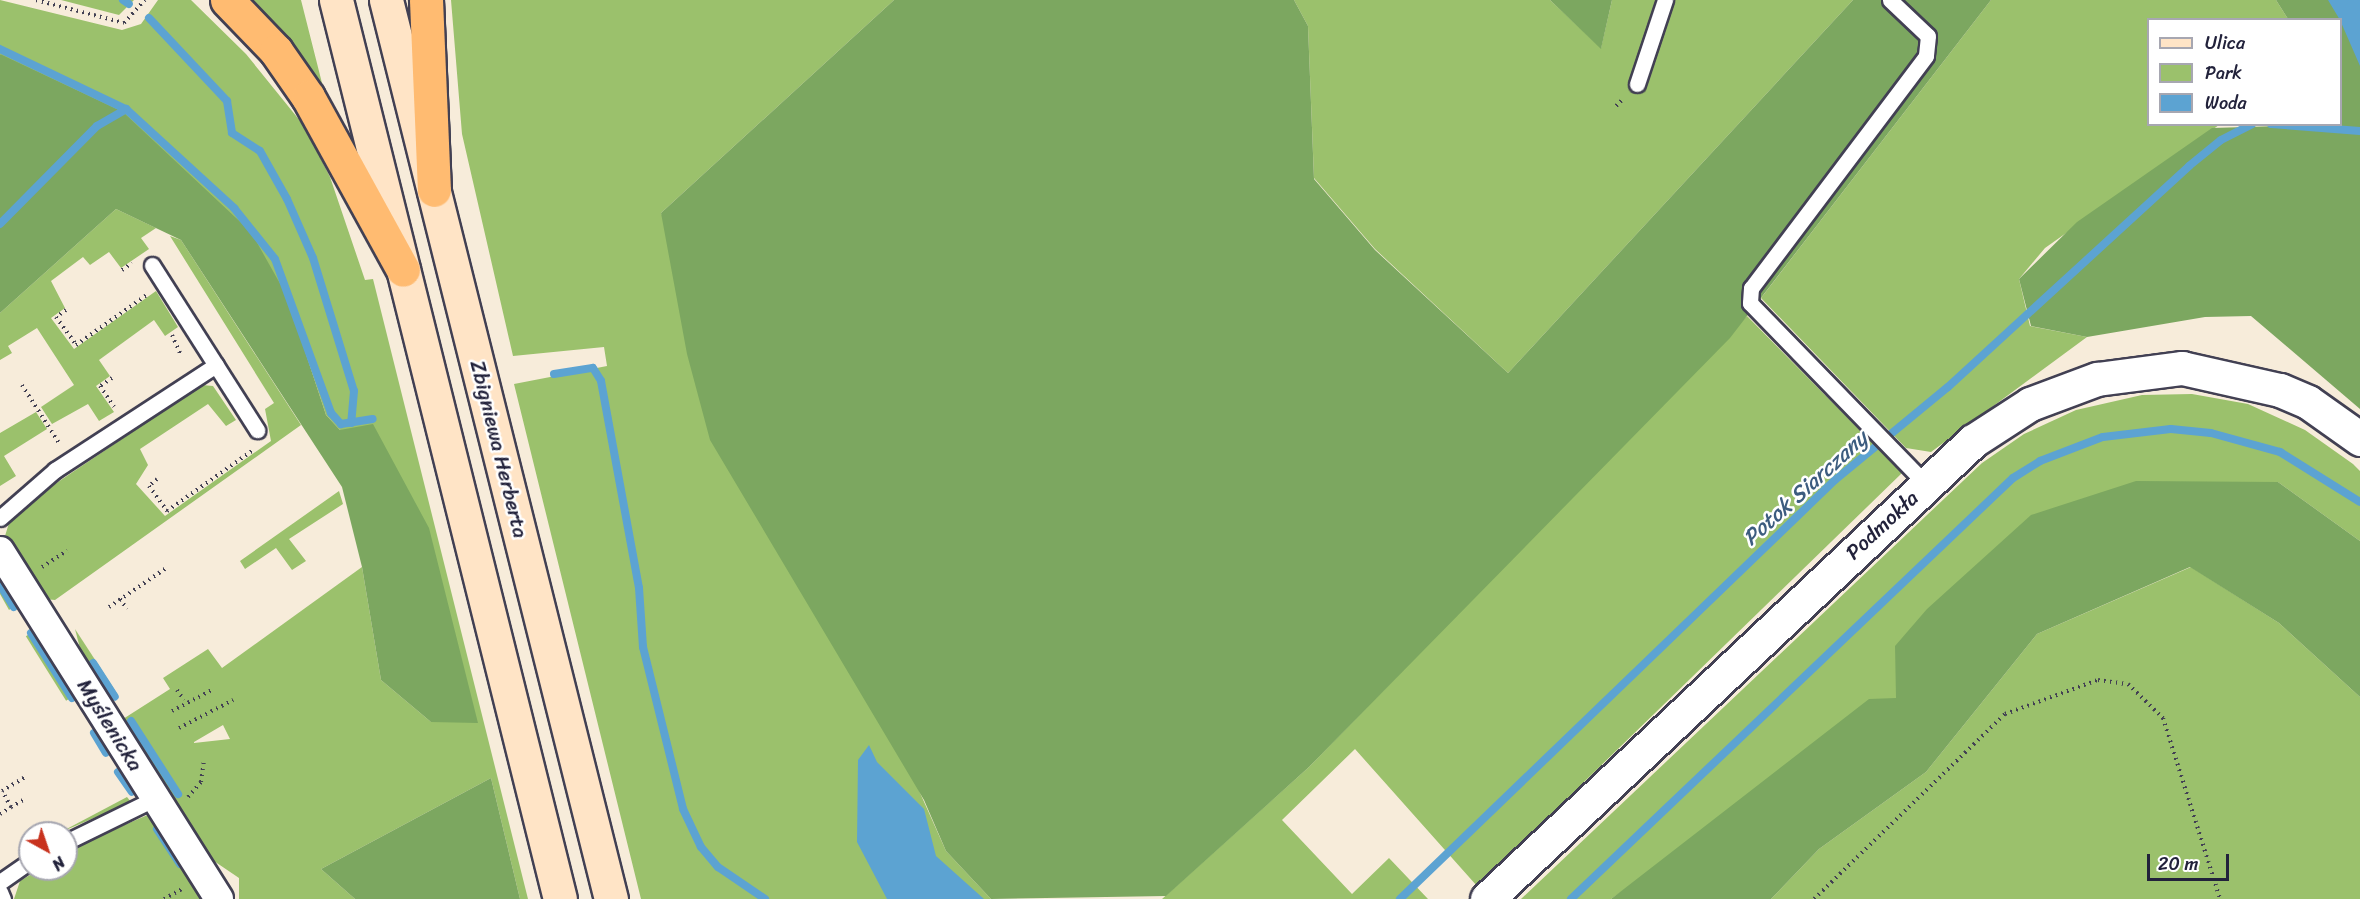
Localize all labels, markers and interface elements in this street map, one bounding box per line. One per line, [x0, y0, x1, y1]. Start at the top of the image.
legend [2147, 18, 2342, 126]
text: Ulica [2205, 27, 2245, 59]
text: Park [2205, 57, 2242, 89]
text: Woda [2205, 87, 2247, 119]
street label: Zbigniewa Herberta [465, 357, 533, 541]
water label: Potok Siarczany [1737, 425, 1873, 551]
street label: Podmokła [1841, 485, 1923, 565]
street label: Myślenicka [72, 674, 148, 776]
north arrow [18, 821, 78, 881]
scale bar [2150, 842, 2232, 880]
text: 20 m [2158, 848, 2198, 880]
text: N [45, 849, 72, 878]

